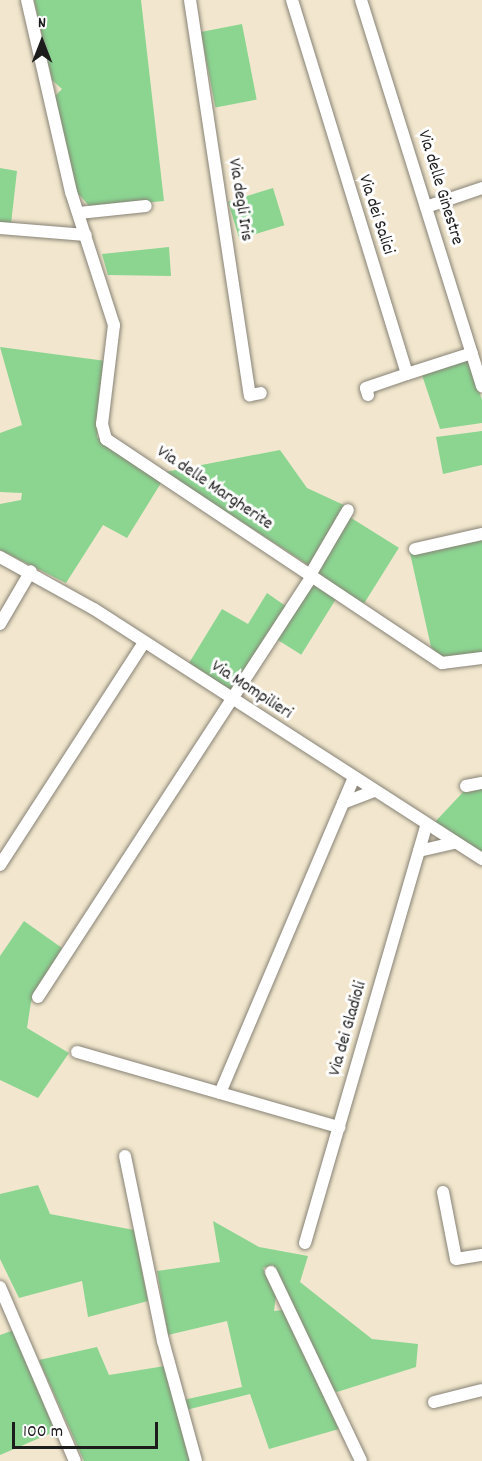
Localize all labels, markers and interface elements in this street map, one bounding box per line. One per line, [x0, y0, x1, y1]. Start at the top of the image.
north arrow [12, 12, 72, 72]
text: N [38, 12, 46, 35]
street label: Via delle Ginestre [411, 128, 467, 248]
street label: Via degli Iris [222, 157, 256, 243]
street label: Via dei Salici [352, 172, 398, 258]
street label: Via delle Margherite [152, 442, 276, 536]
street label: Via Mompilieri [206, 657, 296, 725]
street label: Via dei Gladioli [325, 979, 373, 1079]
scale bar [15, 1410, 160, 1448]
text: 100 m [23, 1420, 63, 1445]

